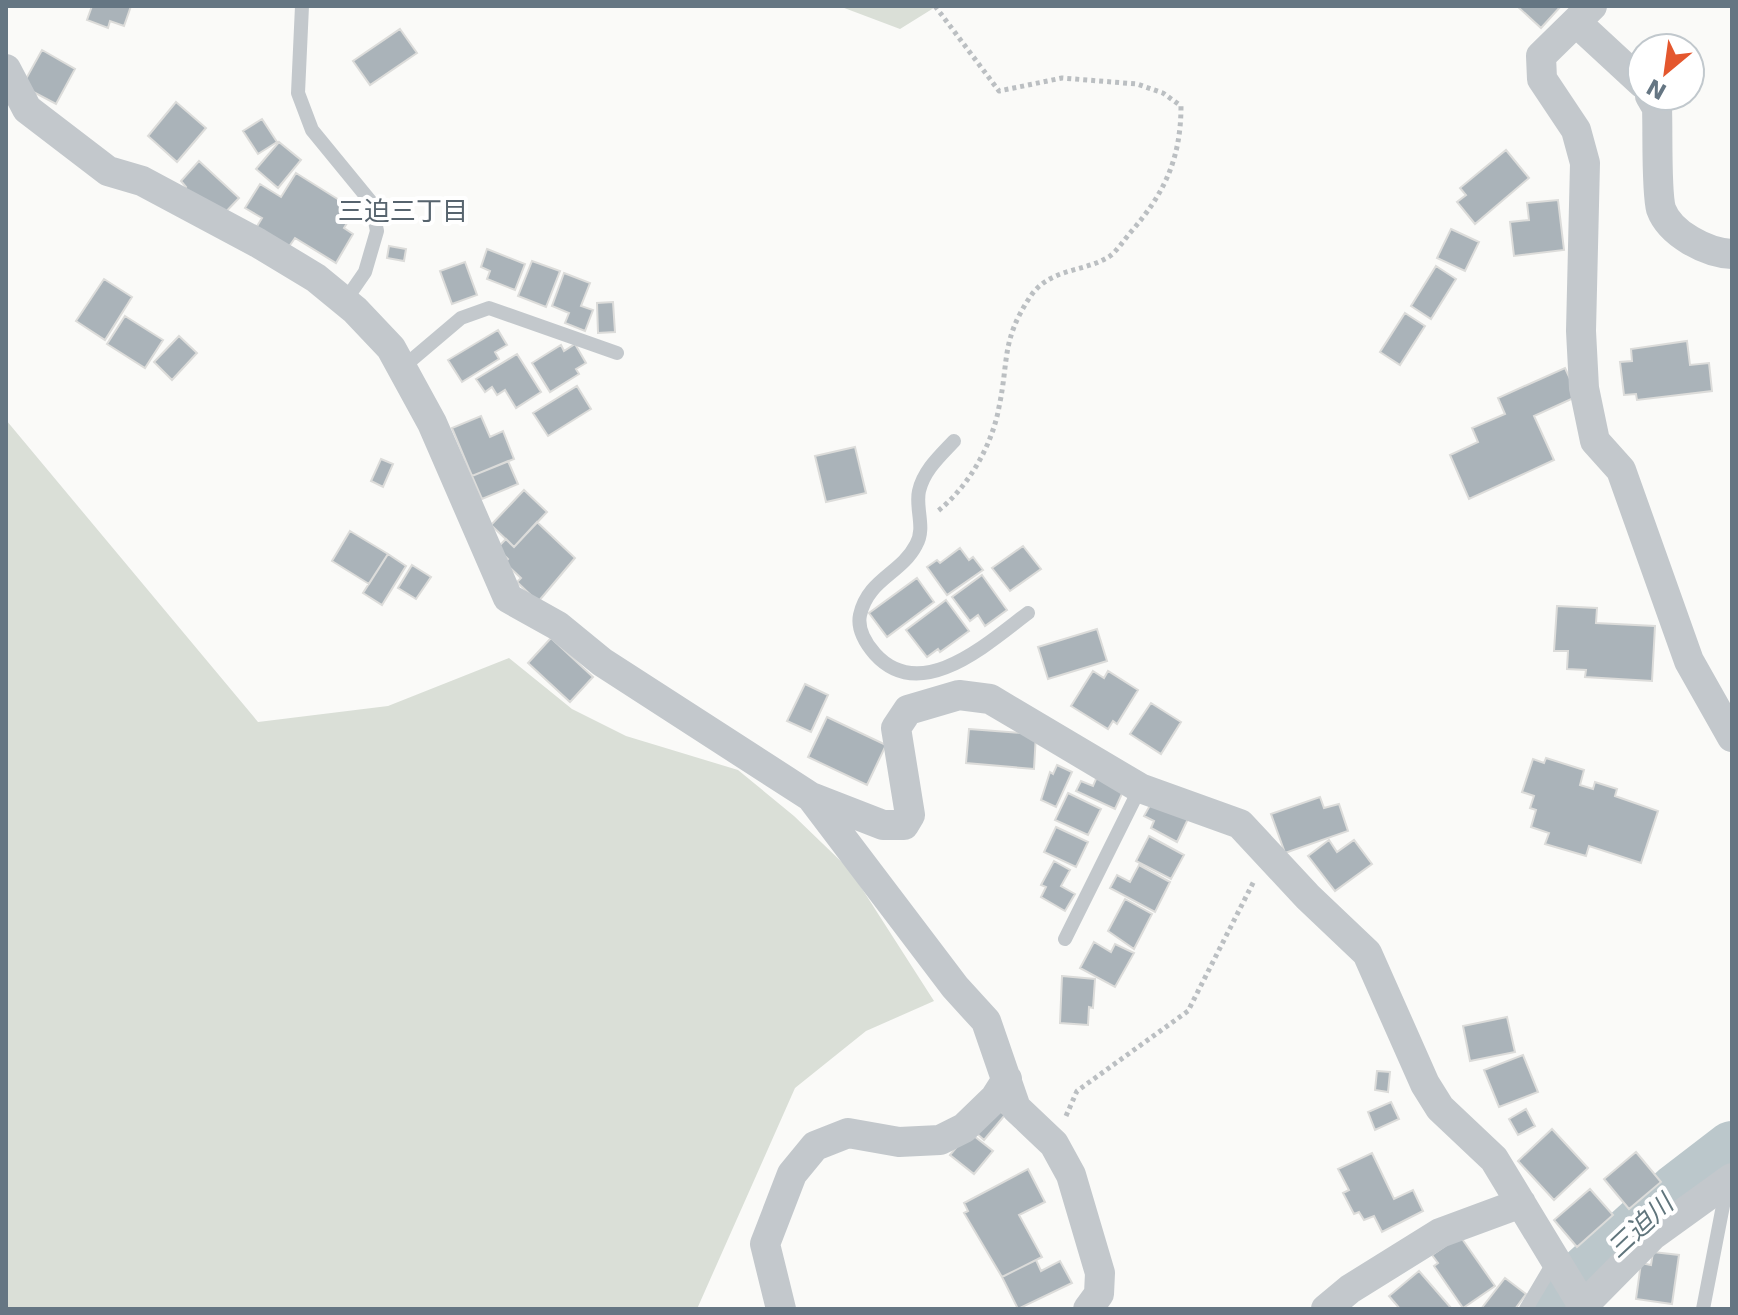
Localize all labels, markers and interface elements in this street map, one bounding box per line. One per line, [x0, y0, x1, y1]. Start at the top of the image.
north arrow [1626, 32, 1706, 112]
text: N [1642, 74, 1671, 104]
district label: 三迫三丁目 [338, 196, 468, 226]
water label: 三迫川 [1601, 1186, 1681, 1264]

